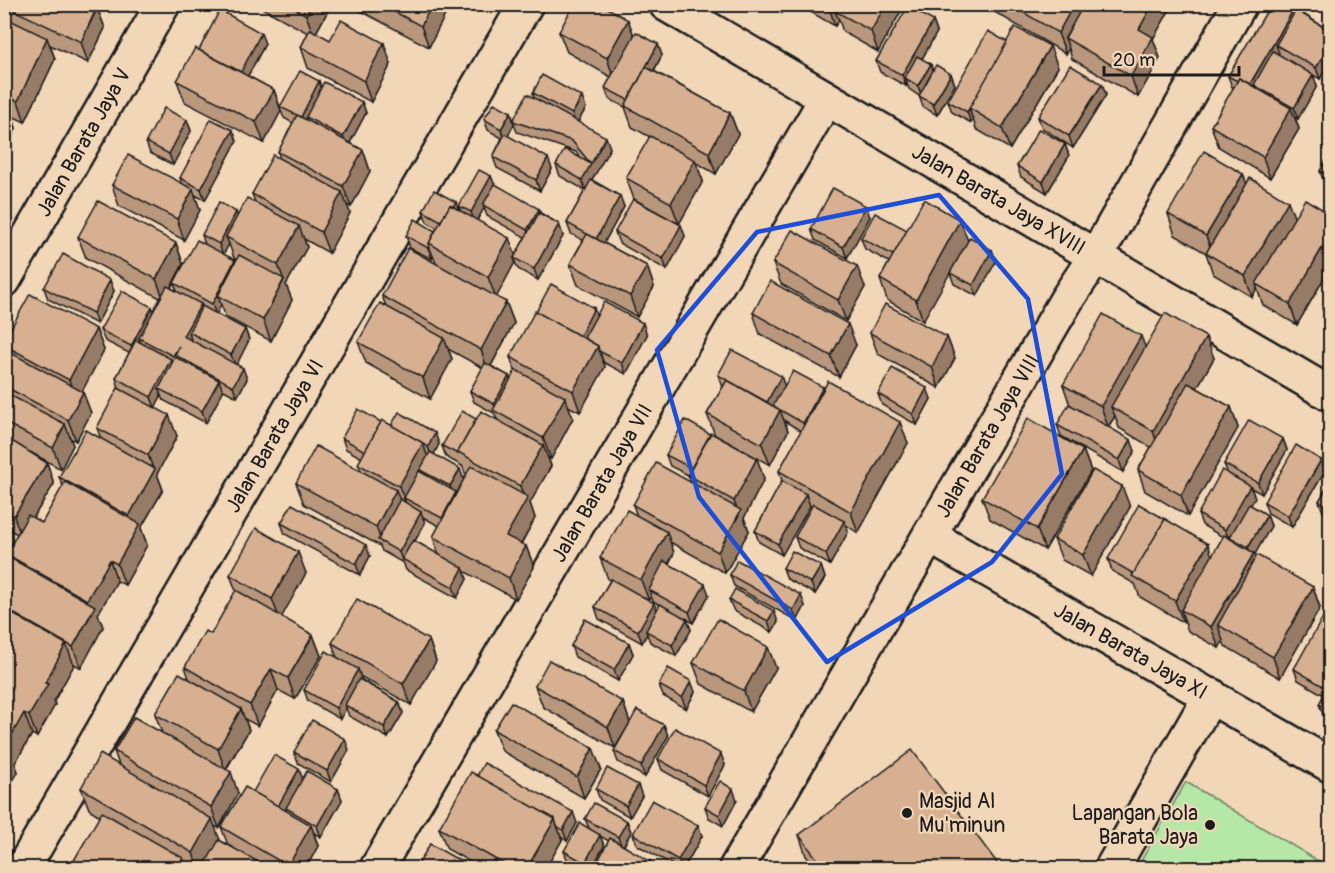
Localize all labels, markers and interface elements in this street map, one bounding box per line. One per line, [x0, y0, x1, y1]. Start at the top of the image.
scale bar [1104, 39, 1239, 77]
text: 20 m [1113, 49, 1155, 72]
street label: Jalan Barata Jaya V [30, 63, 137, 221]
street label: Jalan Barata Jaya XVIII [907, 138, 1091, 261]
street label: Jalan Barata Jaya VIII [929, 349, 1046, 523]
street label: Jalan Barata Jaya VI [219, 354, 330, 518]
street label: Jalan Barata Jaya VII [545, 399, 659, 567]
street label: Jalan Barata Jaya XI [1049, 597, 1212, 706]
place label: Masjid Al Mu'minun [919, 788, 1005, 839]
place label: Lapangan Bola Barata Jaya [1071, 800, 1198, 851]
marker: Masjid Al Mu'minun [900, 806, 914, 820]
marker: Lapangan Bola Barata Jaya [1203, 818, 1217, 832]

